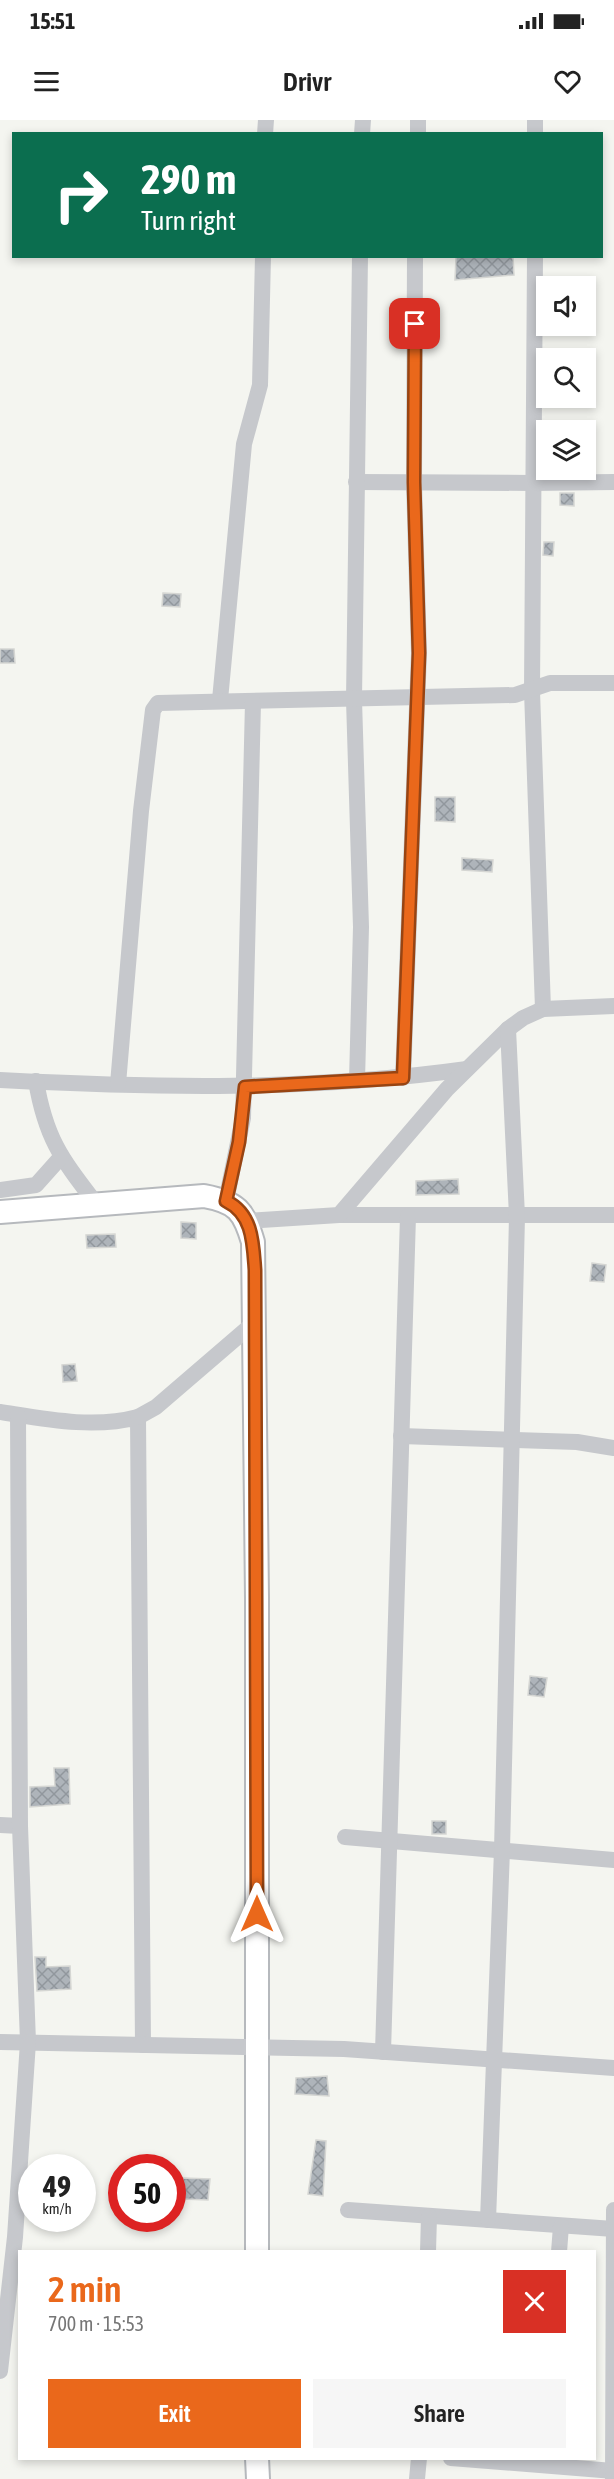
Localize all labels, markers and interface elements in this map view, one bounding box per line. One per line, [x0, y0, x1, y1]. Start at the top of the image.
text: 15:51 [30, 8, 75, 34]
icon: menu [30, 65, 63, 98]
icon: heart [551, 65, 584, 98]
text: Drivr [283, 66, 331, 97]
text: 290 m [141, 155, 236, 203]
icon: right [42, 156, 120, 234]
text: Turn right [141, 205, 236, 236]
map controls [536, 276, 596, 480]
button: sound [536, 276, 596, 336]
pin [389, 298, 440, 349]
icon: arrive [398, 307, 431, 340]
button: search [536, 348, 596, 408]
button: layers [536, 420, 596, 480]
position arrow [225, 1882, 289, 1946]
speed limit sign: 50 [108, 2154, 186, 2232]
text: 49 [43, 2169, 71, 2203]
text: km/h [42, 2200, 72, 2217]
text: 2 min [48, 2268, 122, 2310]
button: close [503, 2270, 566, 2333]
text: 700 m · 15:53 [48, 2312, 144, 2335]
button: Exit [48, 2379, 301, 2448]
button: Share [313, 2379, 566, 2448]

